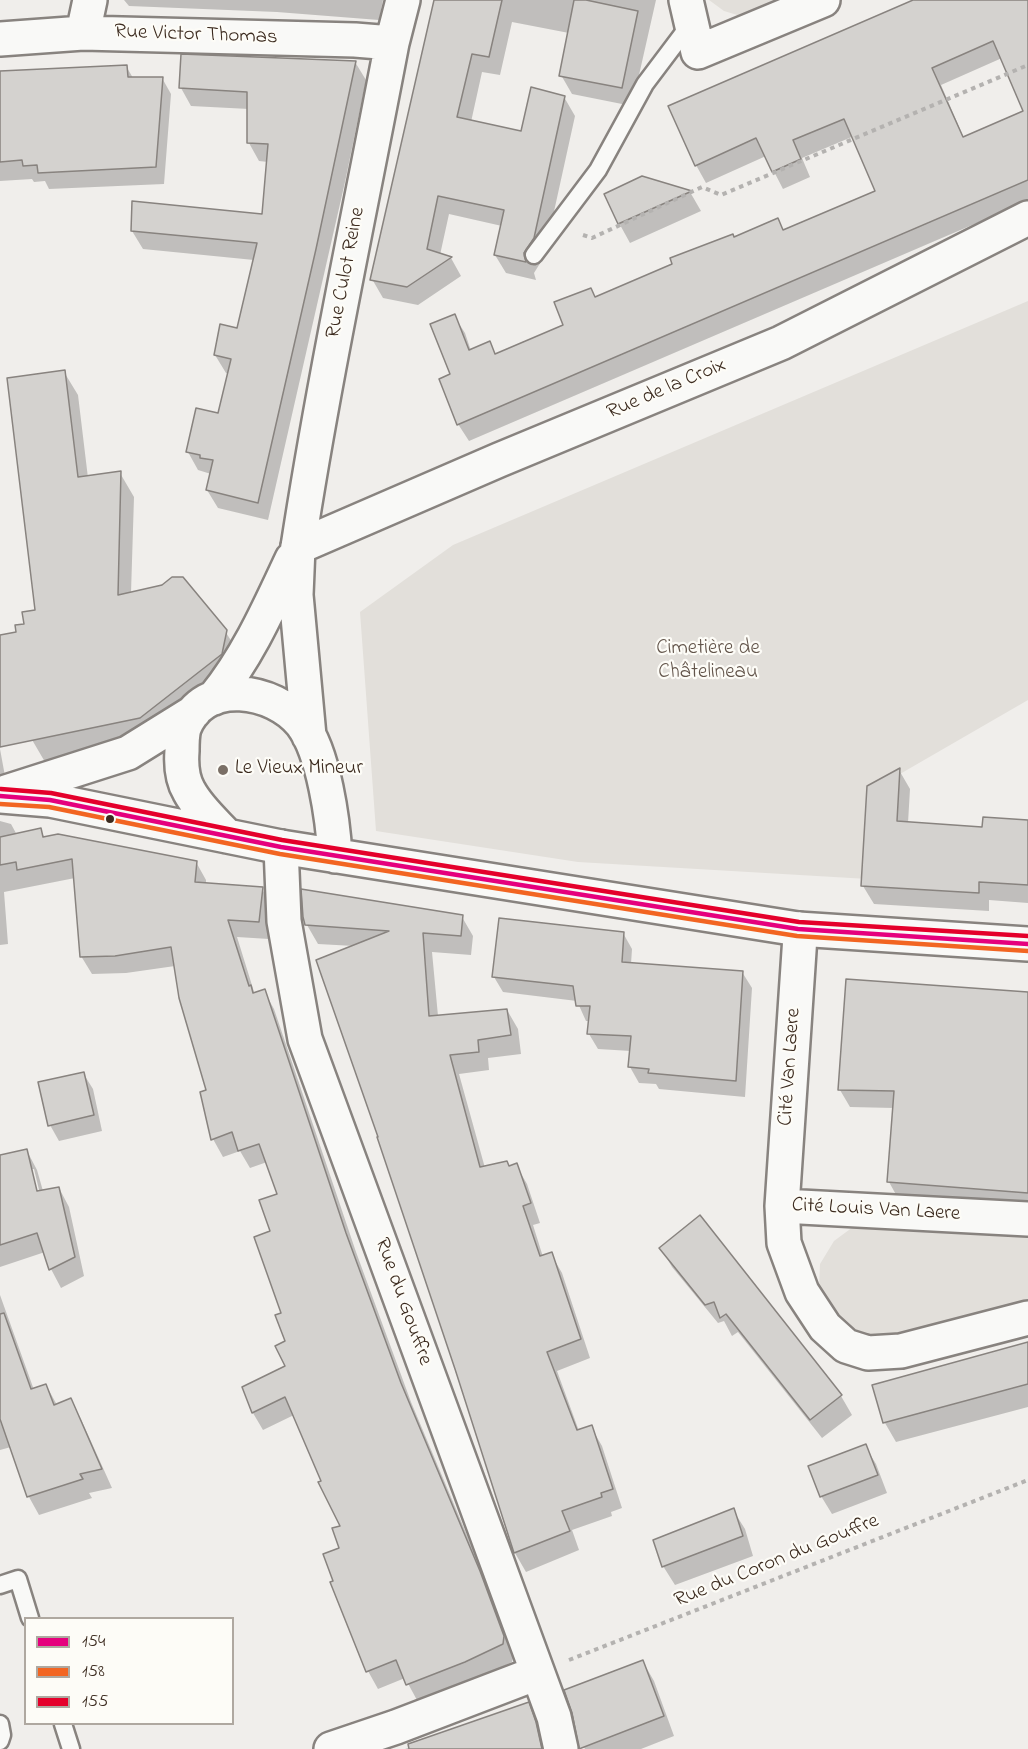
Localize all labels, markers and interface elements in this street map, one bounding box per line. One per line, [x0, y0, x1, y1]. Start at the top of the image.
street label: Rue Victor Thomas [114, 21, 278, 51]
street label: Rue Culot Reine [322, 205, 372, 341]
street label: Rue de la Croix [604, 354, 730, 426]
park label: Cimetière de Châtelineau [656, 637, 760, 687]
place label: Le Vieux Mineur [235, 757, 363, 783]
marker: Le Vieux Mineur [216, 763, 230, 777]
unlabelled marker [104, 813, 116, 825]
street label: Cité Van Laere [774, 1007, 808, 1127]
street label: Cité Louis Van Laere [791, 1194, 961, 1228]
street label: Rue du Gouffre [367, 1235, 437, 1369]
street label: Rue du Coron du Gouffre [671, 1509, 883, 1615]
legend [24, 1617, 234, 1725]
text: 154 [82, 1629, 105, 1655]
text: 158 [82, 1659, 105, 1685]
text: 155 [82, 1689, 108, 1715]

